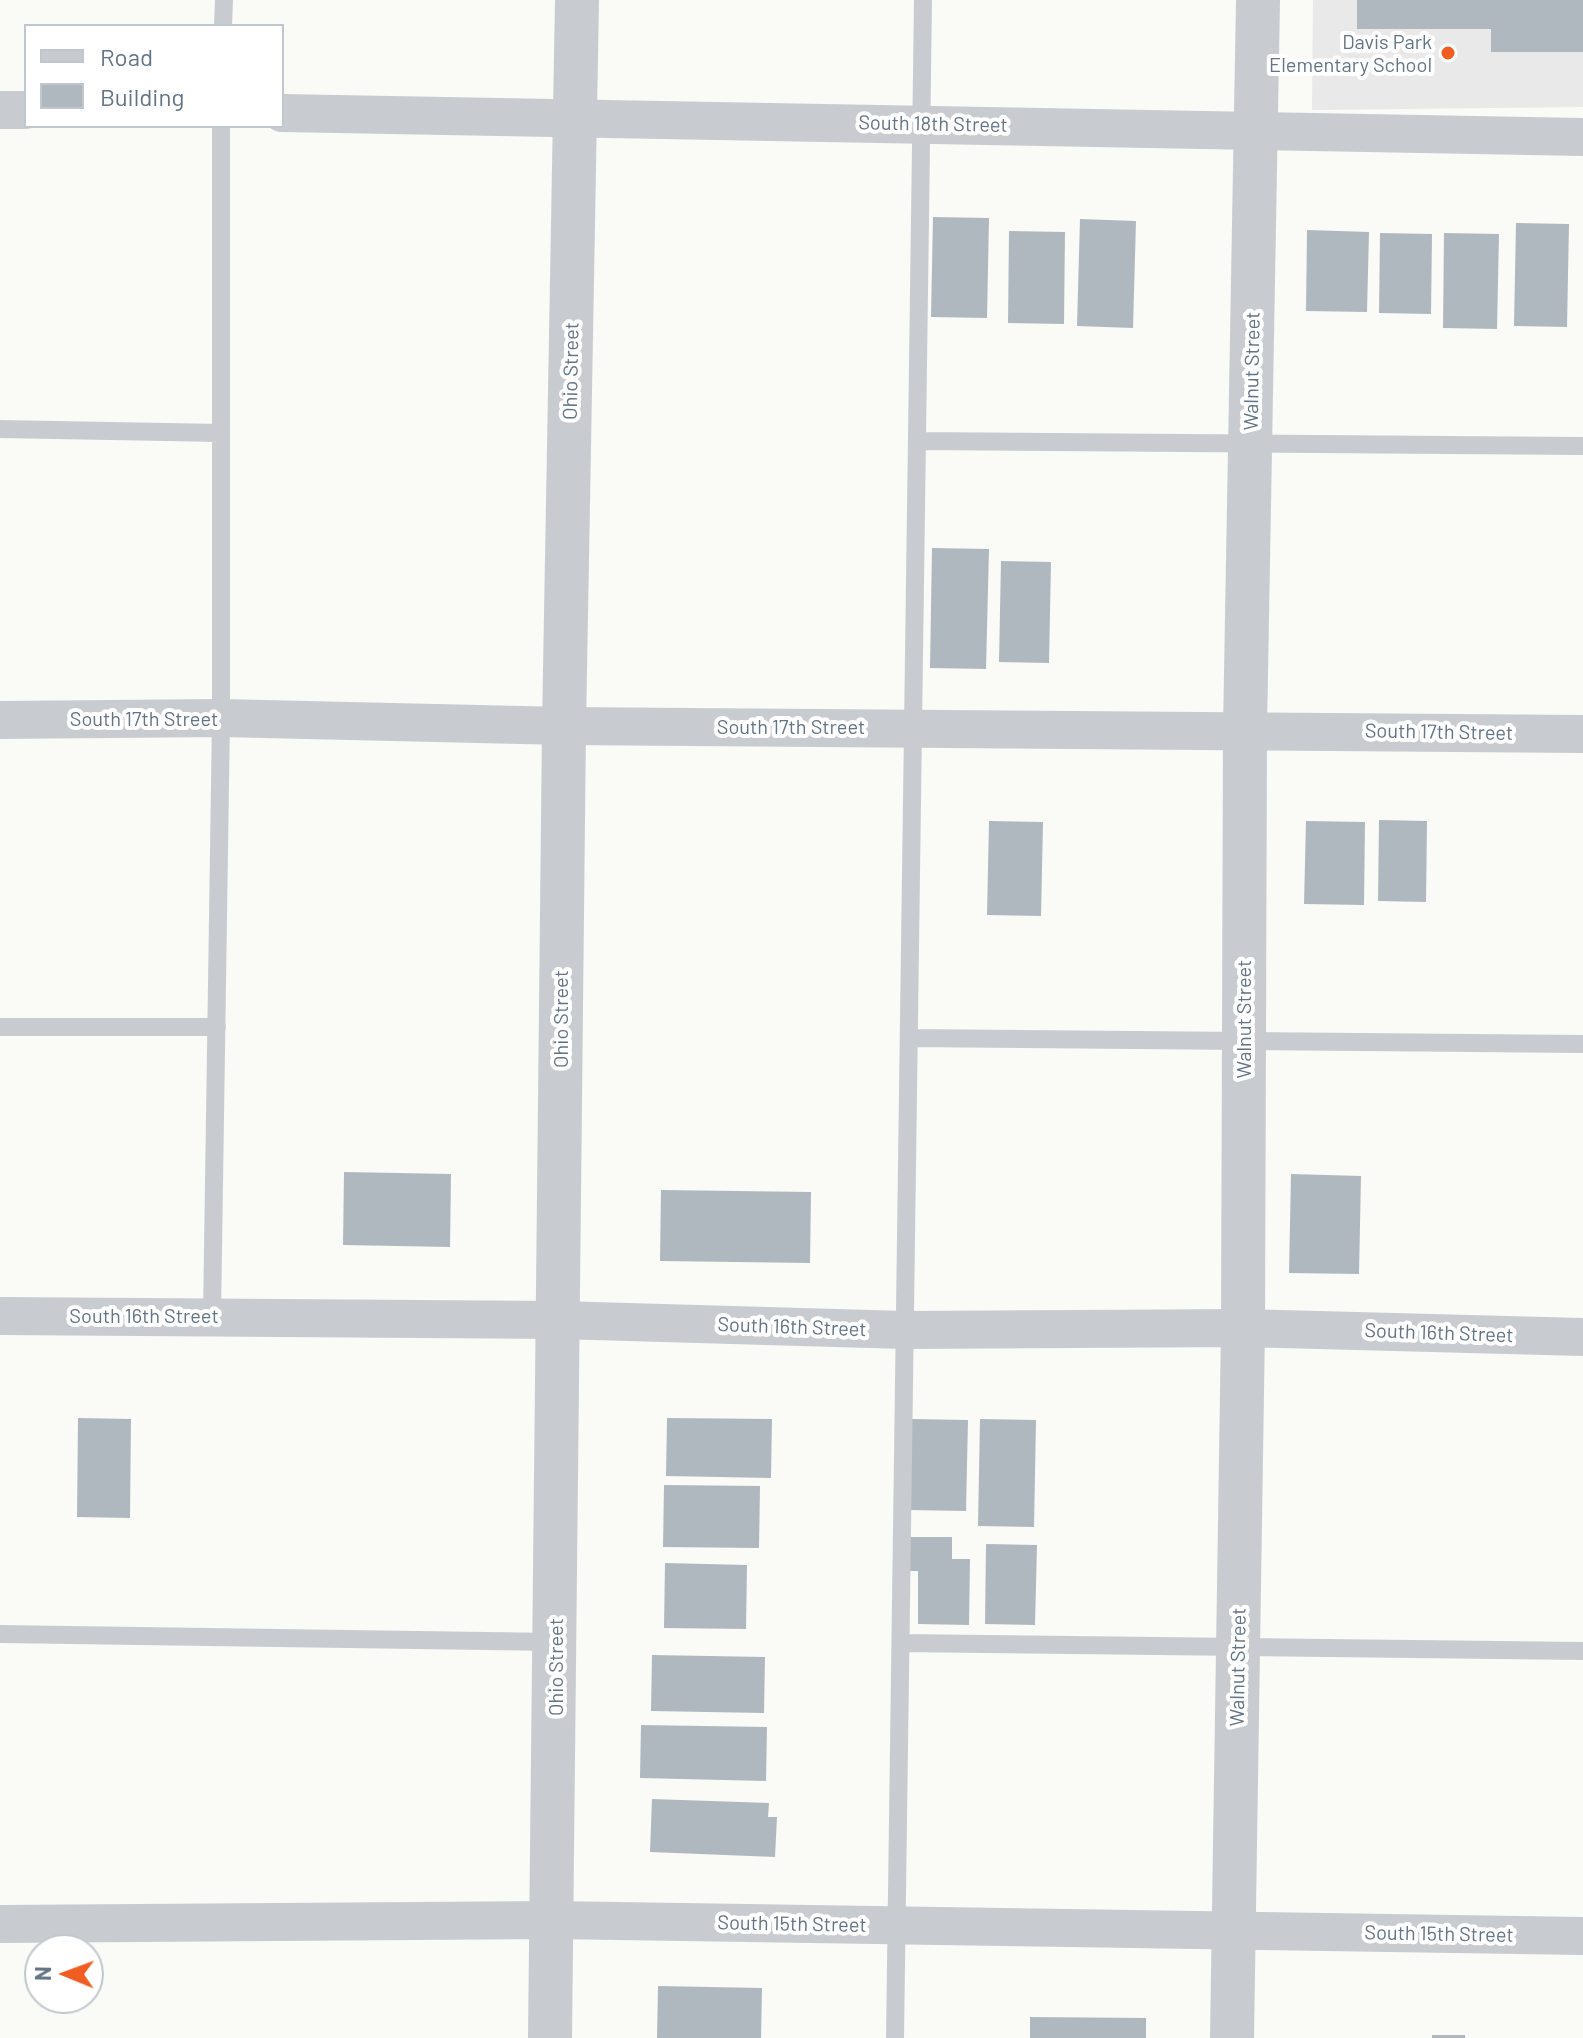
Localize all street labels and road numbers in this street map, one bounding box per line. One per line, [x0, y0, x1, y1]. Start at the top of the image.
street label: South 18th Street [858, 111, 1008, 137]
street label: Walnut Street [1239, 311, 1265, 431]
street label: Ohio Street [558, 322, 584, 420]
street label: South 17th Street [70, 707, 218, 731]
street label: South 17th Street [717, 715, 865, 739]
street label: South 17th Street [1365, 719, 1513, 745]
street label: Walnut Street [1232, 960, 1256, 1078]
street label: Ohio Street [549, 970, 573, 1068]
street label: South 16th Street [69, 1304, 219, 1328]
street label: South 16th Street [717, 1312, 867, 1342]
street label: South 16th Street [1364, 1318, 1514, 1348]
street label: Walnut Street [1225, 1607, 1251, 1727]
street label: Ohio Street [544, 1618, 568, 1716]
street label: South 15th Street [717, 1911, 867, 1937]
street label: South 15th Street [1364, 1921, 1514, 1947]

